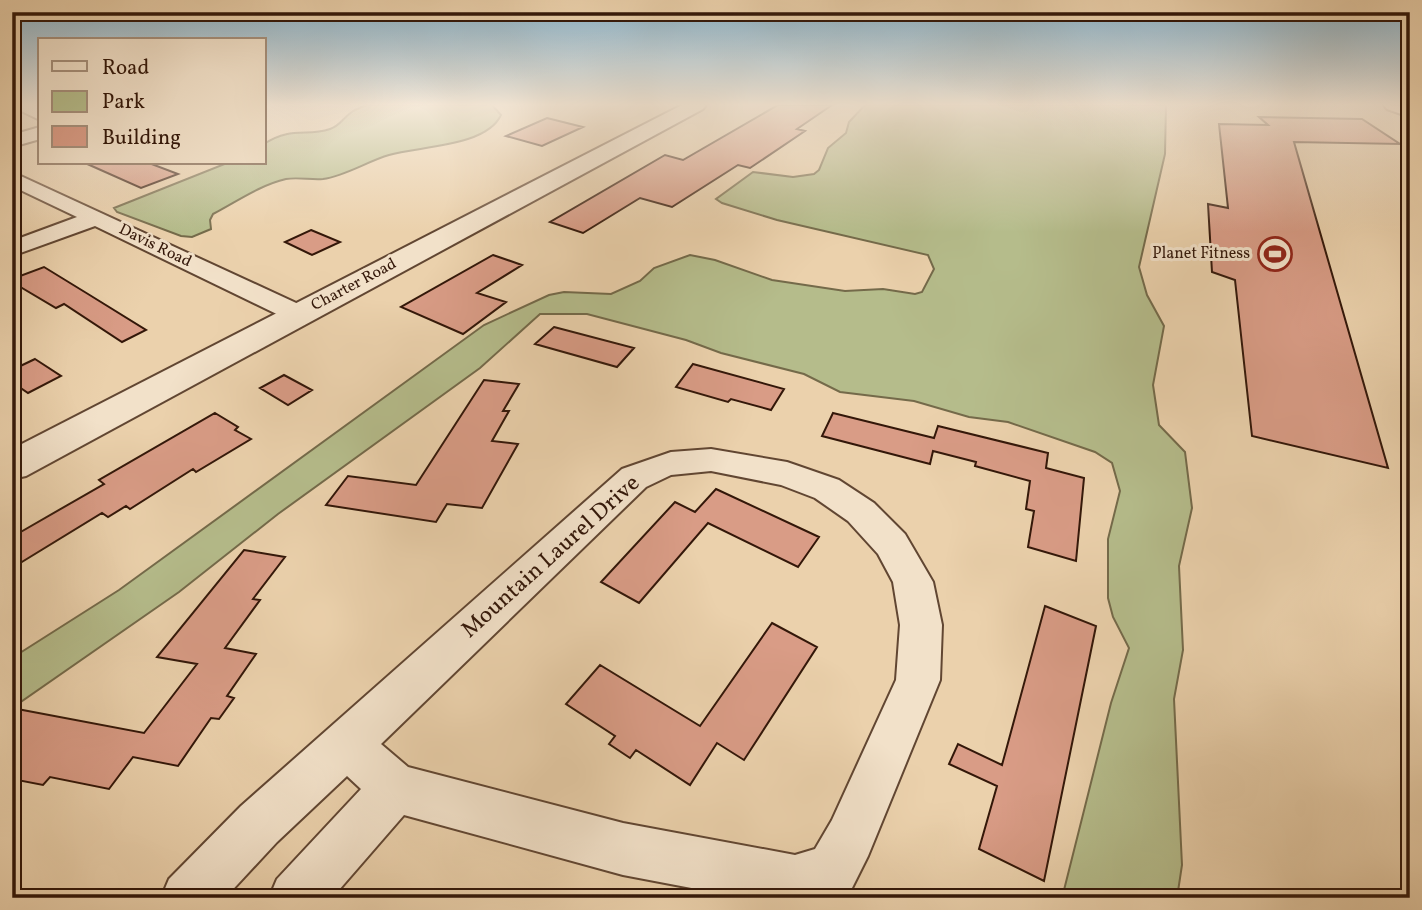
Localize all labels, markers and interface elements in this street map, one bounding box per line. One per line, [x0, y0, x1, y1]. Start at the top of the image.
legend [38, 38, 266, 164]
text: Road [102, 54, 149, 83]
text: Park [102, 88, 145, 117]
text: Building [102, 124, 181, 153]
street label: Davis Road [115, 219, 195, 273]
sports icon: Planet Fitness [1256, 235, 1294, 273]
place label: Planet Fitness [1152, 243, 1250, 265]
street label: Charter Road [307, 253, 401, 317]
street label: Mountain Laurel Drive [455, 468, 647, 646]

